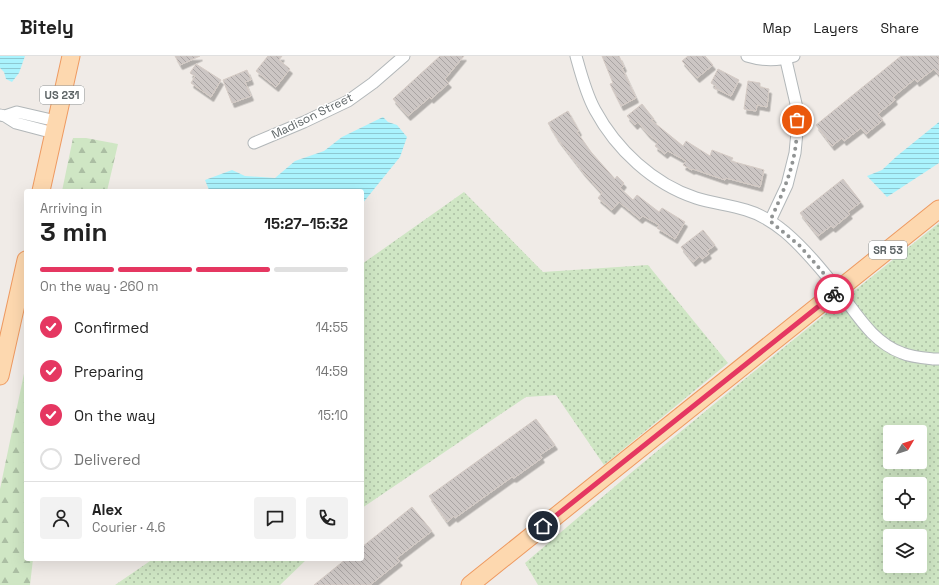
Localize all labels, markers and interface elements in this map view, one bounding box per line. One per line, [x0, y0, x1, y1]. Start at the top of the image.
text: Bitely [20, 15, 74, 40]
text: Map [762, 19, 792, 37]
text: Layers [814, 19, 858, 37]
text: Share [880, 19, 919, 37]
road number: US 231 [40, 86, 84, 104]
street label: Madison Street [269, 89, 355, 143]
pin [780, 103, 814, 137]
icon: bag [786, 109, 808, 131]
text: Arriving in [40, 200, 102, 217]
text: 15:27–15:32 [264, 214, 348, 233]
text: 3 min [40, 215, 108, 249]
road number: SR 53 [869, 241, 907, 259]
courier [814, 274, 854, 314]
text: On the way · 260 m [40, 278, 158, 295]
icon: bike [823, 283, 845, 305]
icon: check [40, 316, 62, 338]
text: Confirmed [74, 318, 149, 337]
text: 14:55 [316, 319, 348, 336]
icon: check [40, 360, 62, 382]
text: Preparing [74, 362, 144, 381]
text: 14:59 [315, 363, 348, 380]
icon: check [40, 404, 62, 426]
text: On the way [74, 406, 155, 425]
text: 15:10 [318, 407, 348, 424]
north arrow [883, 425, 927, 469]
map controls [883, 425, 927, 573]
text: Delivered [74, 450, 141, 469]
button: locate [883, 477, 927, 521]
button: person [40, 497, 82, 539]
button: chat [254, 497, 296, 539]
button: phone [306, 497, 348, 539]
text: Alex [92, 500, 123, 519]
pin [526, 509, 560, 543]
icon: home [532, 515, 554, 537]
text: Courier · 4.6 [92, 519, 165, 536]
button: layers [883, 529, 927, 573]

